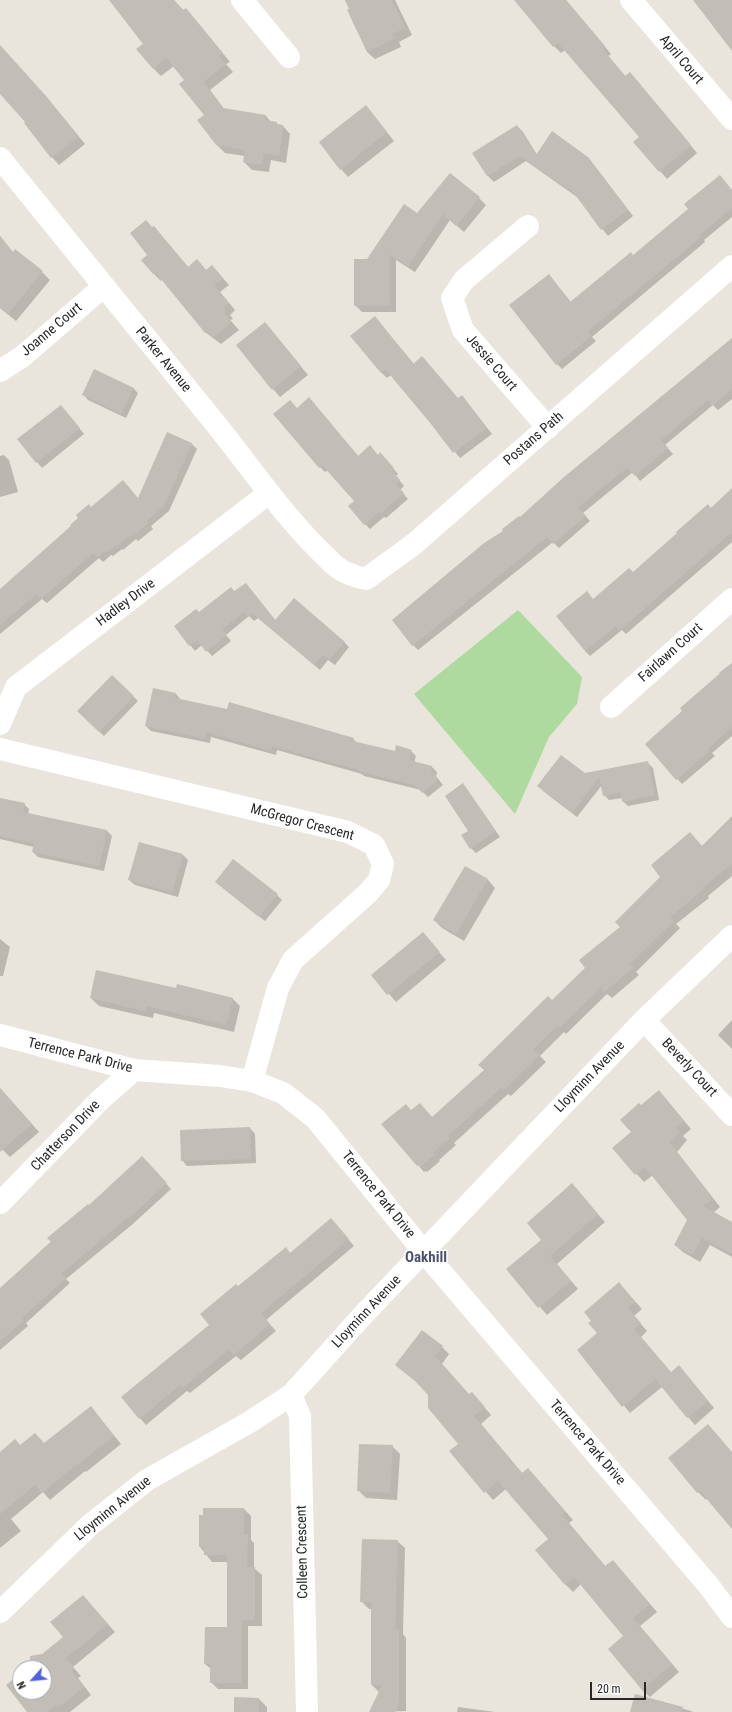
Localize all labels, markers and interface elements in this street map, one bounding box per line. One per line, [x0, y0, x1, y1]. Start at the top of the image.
street label: April Court [655, 32, 707, 88]
street label: Joanne Court [18, 300, 86, 360]
street label: Parker Avenue [132, 324, 194, 396]
street label: Jessie Court [462, 331, 520, 395]
street label: Postans Path [501, 409, 567, 469]
street label: Hadley Drive [93, 576, 159, 630]
street label: Fairlawn Court [636, 620, 706, 686]
street label: McGregor Crescent [248, 801, 356, 845]
street label: Terrence Park Drive [26, 1035, 134, 1077]
street label: Beverly Court [658, 1035, 720, 1101]
street label: Lloyminn Avenue [551, 1038, 629, 1116]
street label: Chatterson Drive [28, 1097, 104, 1175]
street label: Terrence Park Drive [338, 1148, 418, 1242]
district label: Oakhill [405, 1249, 447, 1267]
street label: Lloyminn Avenue [329, 1272, 405, 1352]
street label: Terrence Park Drive [545, 1397, 629, 1489]
street label: Lloyminn Avenue [71, 1473, 155, 1545]
street label: Colleen Crescent [294, 1505, 312, 1599]
north arrow [12, 1660, 52, 1700]
scale bar [592, 1674, 648, 1700]
text: N [14, 1679, 29, 1691]
text: 20 m [597, 1682, 621, 1696]

